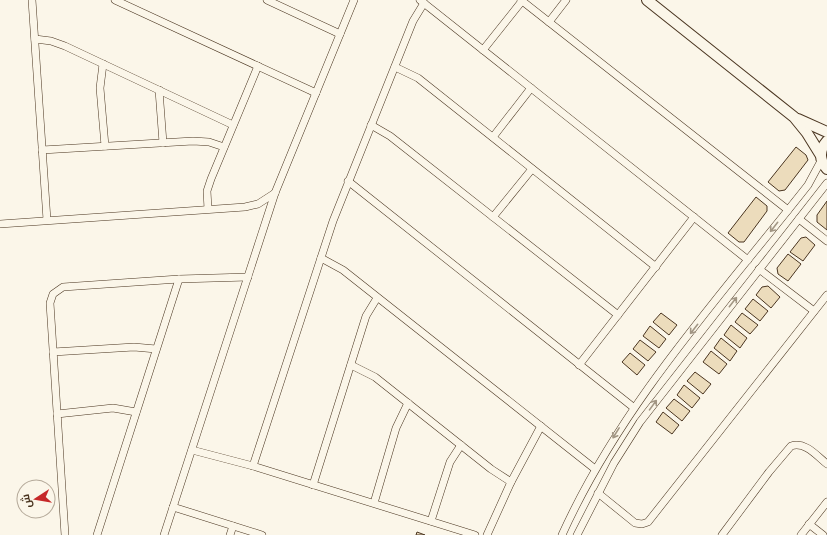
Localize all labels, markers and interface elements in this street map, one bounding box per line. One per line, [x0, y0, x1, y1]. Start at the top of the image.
one-way arrow [770, 221, 779, 232]
one-way arrow [728, 297, 737, 308]
one-way arrow [690, 323, 698, 334]
one-way arrow [649, 400, 657, 411]
one-way arrow [612, 427, 620, 439]
north arrow [16, 479, 56, 519]
text: ش [18, 493, 35, 509]

